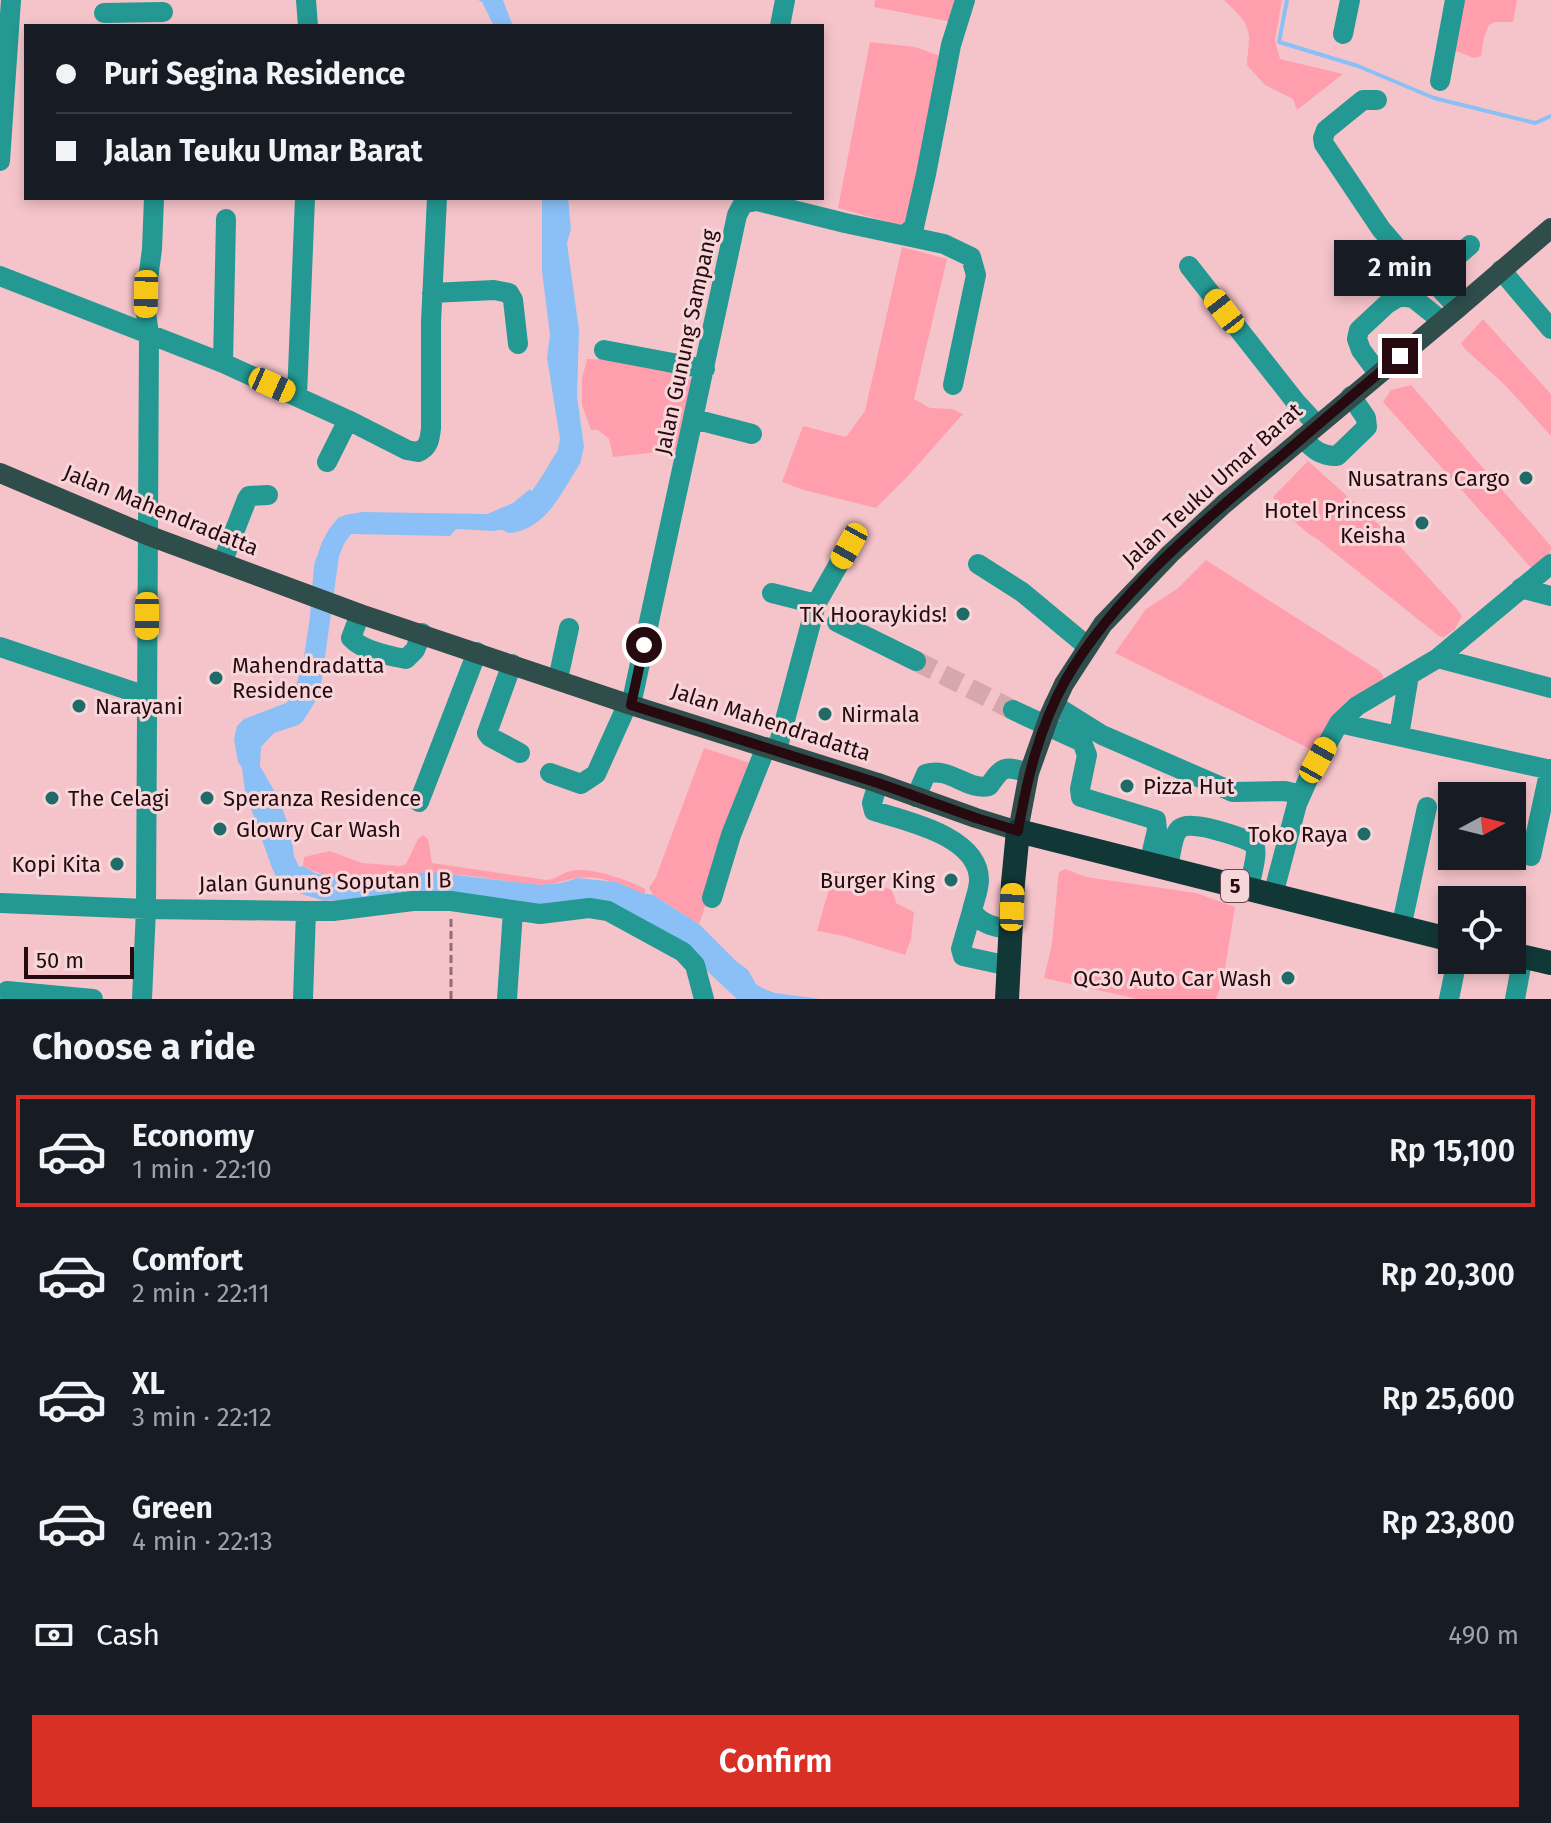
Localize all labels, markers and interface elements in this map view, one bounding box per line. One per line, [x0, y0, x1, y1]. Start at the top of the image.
text: Puri Segina Residence [104, 56, 405, 92]
text: Jalan Teuku Umar Barat [104, 133, 423, 169]
street label: Jalan Gunung Sampang [649, 226, 723, 457]
callout: 2 min [1334, 240, 1466, 296]
text: 2 min [1368, 252, 1432, 283]
car [134, 270, 158, 318]
car [1200, 285, 1248, 337]
route end [1382, 338, 1418, 374]
car [245, 364, 299, 406]
street label: Jalan Teuku Umar Barat [1116, 397, 1308, 573]
street label: Jalan Mahendradatta [60, 459, 262, 561]
place label: Nusatrans Cargo [1347, 465, 1510, 492]
marker: Nusatrans Cargo [1517, 469, 1535, 487]
place label: Hotel Princess Keisha [1264, 497, 1406, 549]
marker: Hotel Princess Keisha [1413, 514, 1431, 532]
car [827, 519, 871, 573]
car [135, 592, 159, 640]
place label: TK Hooraykids! [800, 601, 947, 628]
marker: TK Hooraykids! [954, 605, 972, 623]
route start [626, 627, 662, 663]
place label: Mahendradatta Residence [232, 652, 385, 704]
marker: Mahendradatta Residence [207, 669, 225, 687]
street label: Jalan Mahendradatta [668, 677, 874, 767]
place label: Narayani [95, 693, 183, 720]
marker: Narayani [70, 697, 88, 715]
place label: Nirmala [841, 701, 920, 728]
marker: Nirmala [816, 705, 834, 723]
car [1296, 733, 1340, 787]
place label: Pizza Hut [1143, 773, 1234, 800]
marker: Pizza Hut [1118, 777, 1136, 795]
north arrow [1438, 782, 1526, 870]
map controls [1438, 782, 1526, 974]
place label: The Celagi [68, 785, 170, 812]
place label: Speranza Residence [223, 785, 421, 812]
marker: The Celagi [43, 789, 61, 807]
marker: Speranza Residence [198, 789, 216, 807]
place label: Glowry Car Wash [236, 816, 401, 843]
marker: Glowry Car Wash [211, 820, 229, 838]
place label: Toko Raya [1248, 821, 1348, 848]
marker: Toko Raya [1355, 825, 1373, 843]
place label: Kopi Kita [11, 851, 101, 878]
marker: Kopi Kita [108, 855, 126, 873]
street label: Jalan Gunung Soputan I B [198, 866, 452, 898]
place label: Burger King [820, 867, 936, 894]
road number: 5 [1221, 870, 1249, 902]
marker: Burger King [942, 871, 960, 889]
car [999, 883, 1025, 931]
button: locate [1438, 886, 1526, 974]
scale bar [24, 943, 134, 979]
text: 50 m [36, 947, 84, 974]
place label: QC30 Auto Car Wash [1073, 965, 1272, 992]
marker: QC30 Auto Car Wash [1279, 969, 1297, 987]
text: Choose a ride [32, 1025, 255, 1069]
icon: car [36, 1115, 108, 1187]
text: Economy [132, 1118, 254, 1154]
text: Rp 15,100 [1389, 1133, 1515, 1169]
text: 1 min · 22:10 [132, 1154, 272, 1185]
icon: car [36, 1239, 108, 1311]
text: Comfort [132, 1242, 243, 1278]
text: Rp 20,300 [1381, 1257, 1515, 1293]
text: 2 min · 22:11 [132, 1278, 270, 1309]
icon: car [36, 1363, 108, 1435]
text: XL [132, 1366, 165, 1402]
text: Rp 25,600 [1382, 1381, 1515, 1417]
text: 3 min · 22:12 [132, 1402, 272, 1433]
icon: car [36, 1487, 108, 1559]
text: Green [132, 1490, 213, 1526]
text: Rp 23,800 [1382, 1505, 1515, 1541]
text: 4 min · 22:13 [132, 1526, 273, 1557]
icon: cash [32, 1613, 76, 1657]
text: Cash [96, 1617, 160, 1653]
text: 490 m [1448, 1620, 1519, 1651]
button: Confirm [32, 1715, 1519, 1807]

